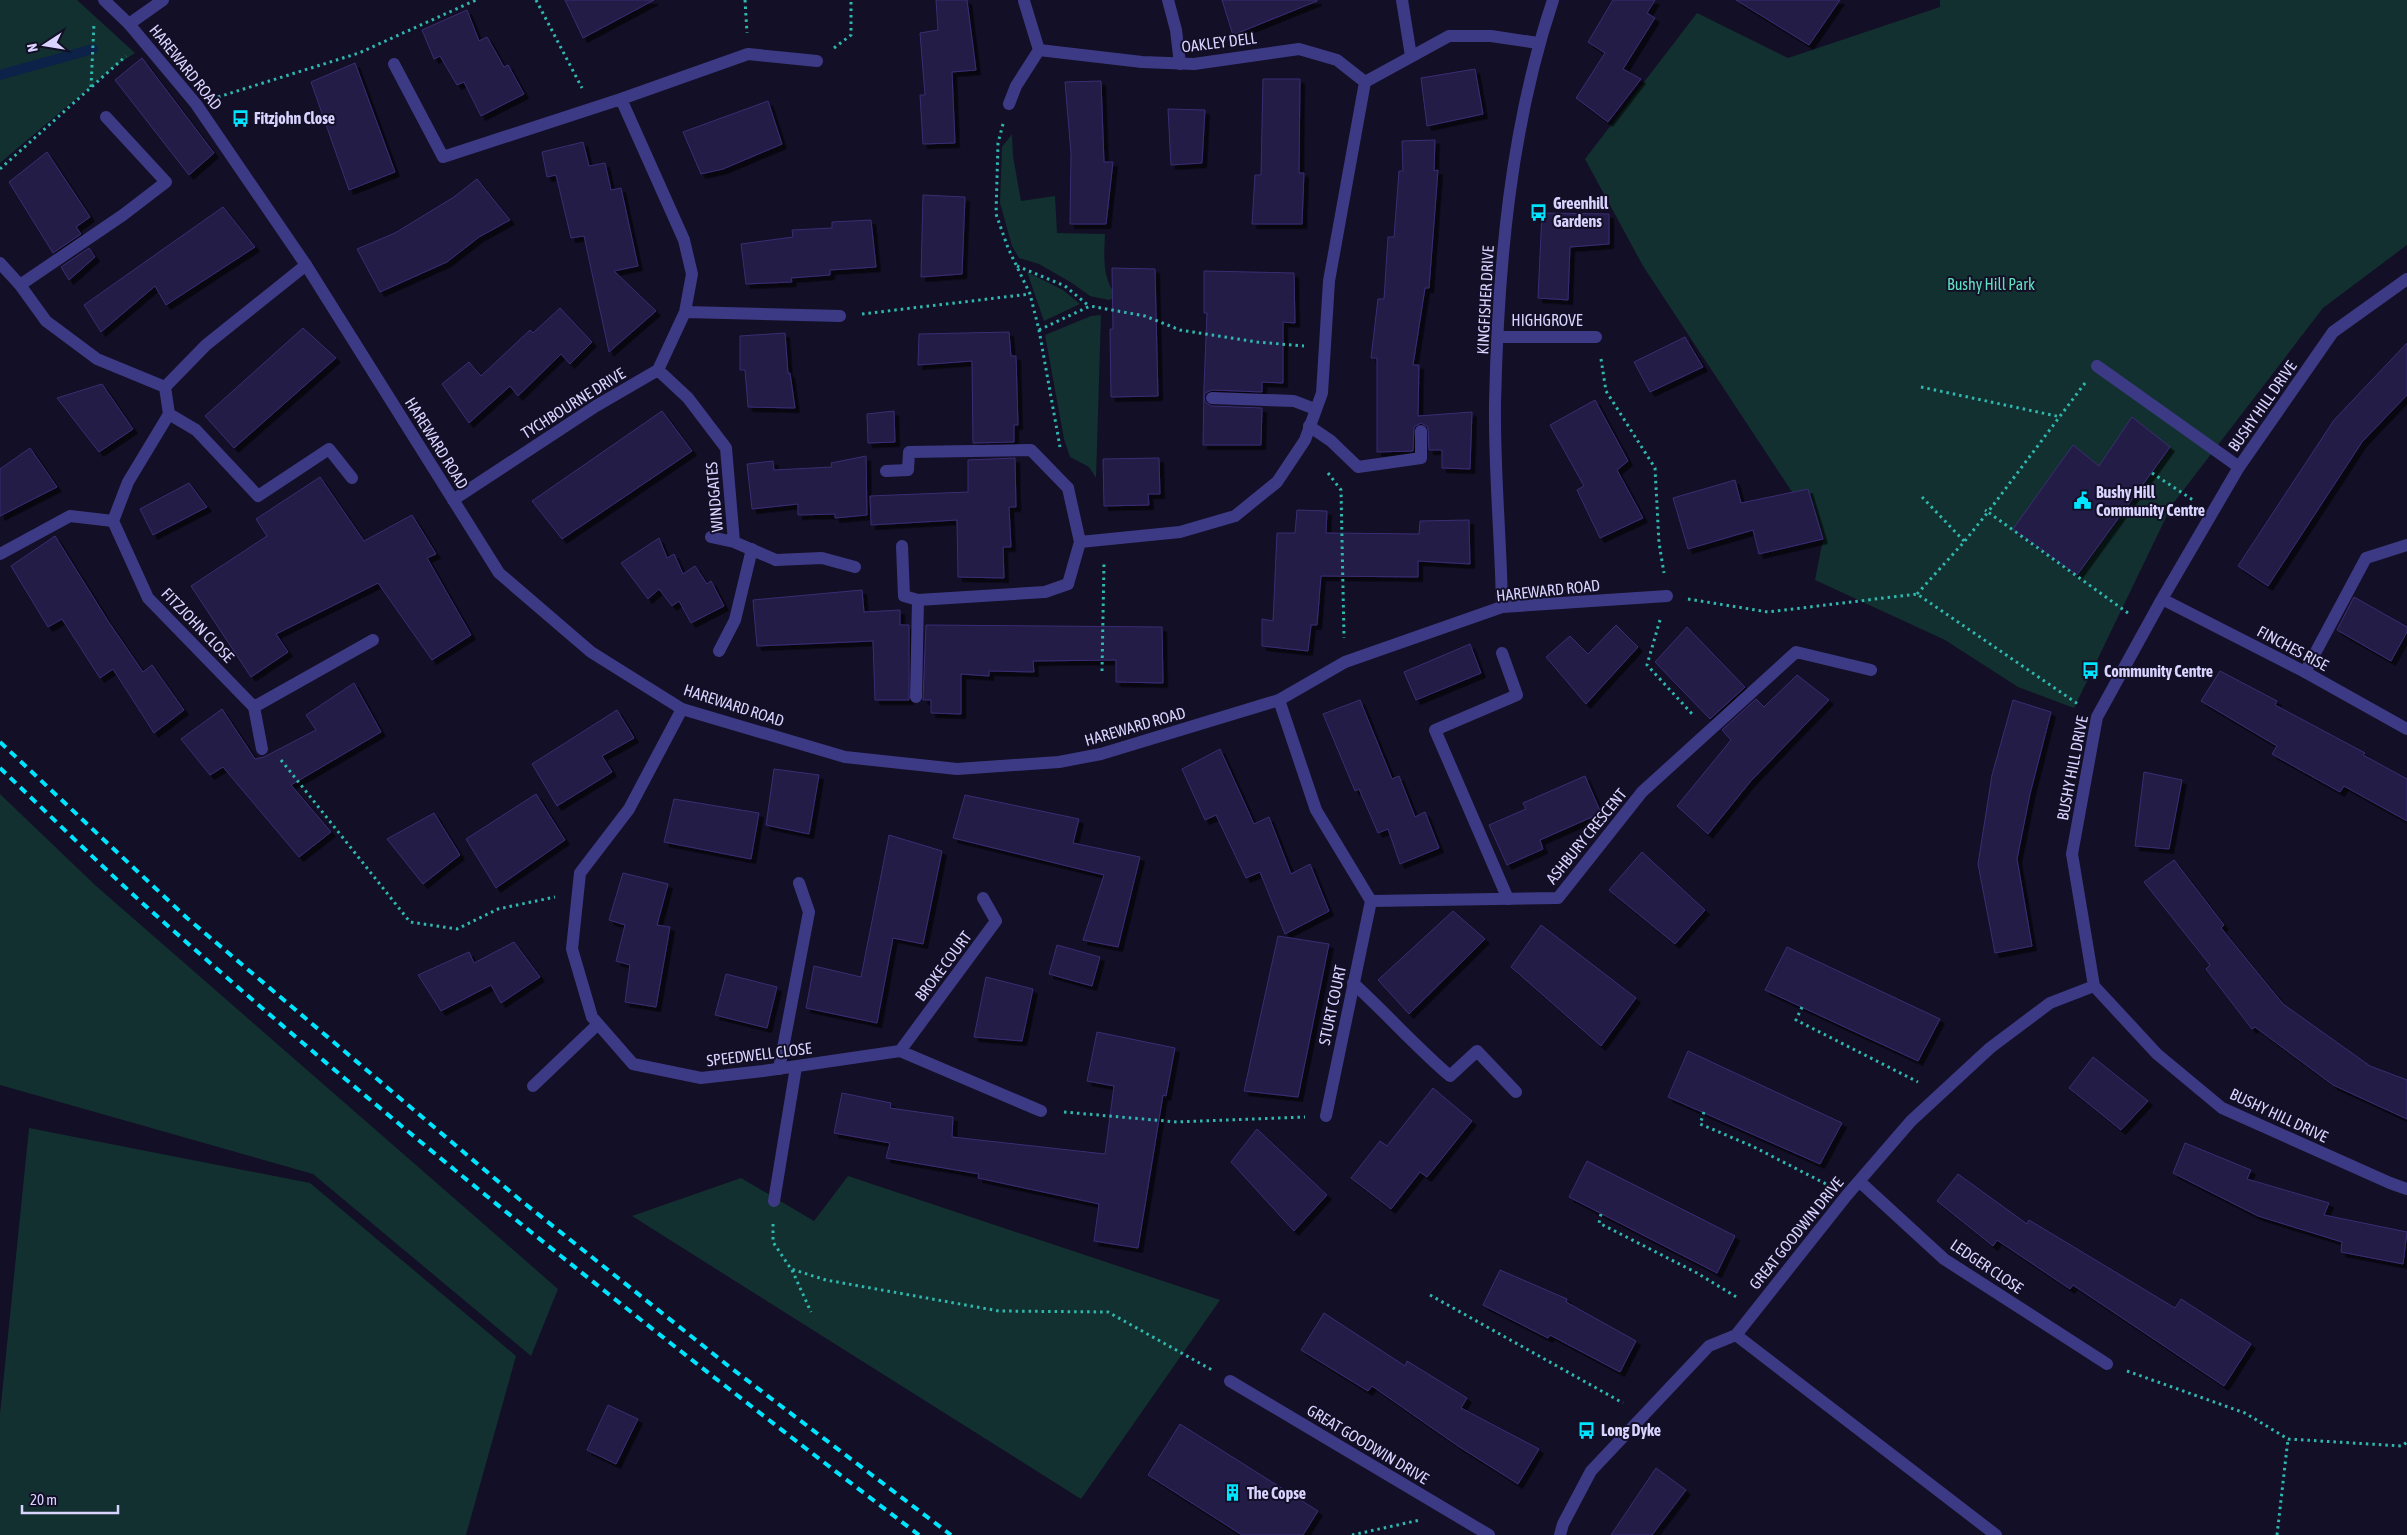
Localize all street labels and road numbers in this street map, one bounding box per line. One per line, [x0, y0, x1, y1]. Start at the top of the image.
street label: HAREWARD ROAD [146, 21, 226, 113]
street label: OAKLEY DELL [1180, 28, 1258, 56]
street label: KINGFISHER DRIVE [1473, 245, 1497, 355]
street label: HIGHGROVE [1511, 311, 1583, 329]
street label: BUSHY HILL DRIVE [2224, 357, 2300, 455]
street label: TYCHBOURNE DRIVE [518, 364, 628, 442]
street label: HAREWARD ROAD [402, 394, 472, 492]
street label: WINDGATES [702, 461, 726, 533]
street label: HAREWARD ROAD [1495, 576, 1601, 604]
street label: FITZJOHN CLOSE [158, 584, 238, 666]
street label: FINCHES RISE [2254, 622, 2332, 674]
street label: HAREWARD ROAD [682, 680, 786, 730]
street label: HAREWARD ROAD [1082, 703, 1188, 749]
street label: BUSHY HILL DRIVE [2053, 714, 2091, 822]
street label: ASHBURY CRESCENT [1542, 785, 1630, 887]
street label: BROKE COURT [911, 928, 975, 1004]
street label: STURT COURT [1315, 963, 1349, 1047]
street label: SPEEDWELL CLOSE [705, 1039, 813, 1069]
street label: BUSHY HILL DRIVE [2227, 1084, 2331, 1146]
street label: GREAT GOODWIN DRIVE [1745, 1173, 1847, 1293]
street label: LEDGER CLOSE [1947, 1235, 2027, 1297]
street label: GREAT GOODWIN DRIVE [1304, 1401, 1432, 1488]

